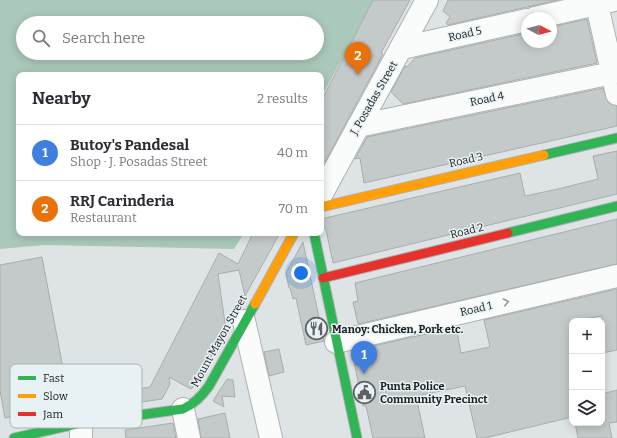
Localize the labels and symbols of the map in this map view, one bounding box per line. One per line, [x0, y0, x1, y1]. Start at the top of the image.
north arrow [521, 12, 557, 48]
street label: Road 5 [447, 24, 483, 44]
pin: 2 [345, 42, 371, 75]
street label: J. Posadas Street [347, 59, 400, 138]
street label: Road 4 [469, 89, 506, 109]
street label: Road 3 [448, 150, 484, 170]
street label: Road 2 [449, 221, 485, 241]
your location [291, 263, 311, 283]
street label: Mount Mayon Street [188, 293, 250, 389]
street label: Road 1 [459, 299, 494, 319]
one-way arrow [503, 299, 509, 307]
restaurant icon: Manoy: Chicken, Pork etc. [303, 316, 329, 342]
place label: Manoy: Chicken, Pork etc. [332, 323, 464, 336]
pin: 1 [351, 341, 377, 374]
legend [10, 364, 142, 428]
text: Fast [43, 372, 64, 385]
public building icon: Punta Police Community Precinct [352, 379, 378, 405]
place label: Punta Police Community Precinct [380, 380, 488, 406]
text: Slow [43, 390, 68, 403]
text: Jam [42, 408, 63, 421]

